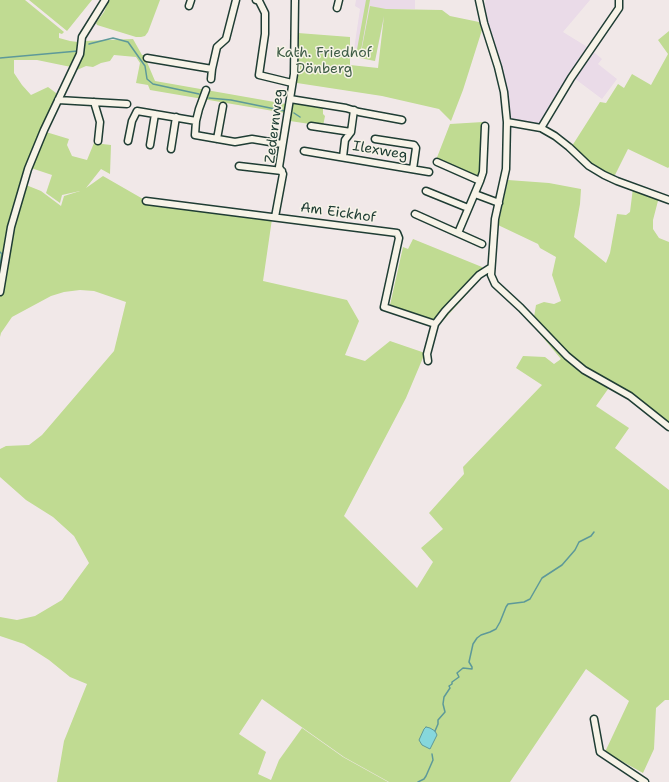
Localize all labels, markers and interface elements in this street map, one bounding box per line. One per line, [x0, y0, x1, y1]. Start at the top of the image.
park label: Kath. Friedhof Dönberg [276, 45, 372, 78]
street label: Zedernweg [262, 88, 288, 164]
street label: Ilexweg [351, 138, 409, 164]
street label: Am Eickhof [299, 199, 377, 227]

